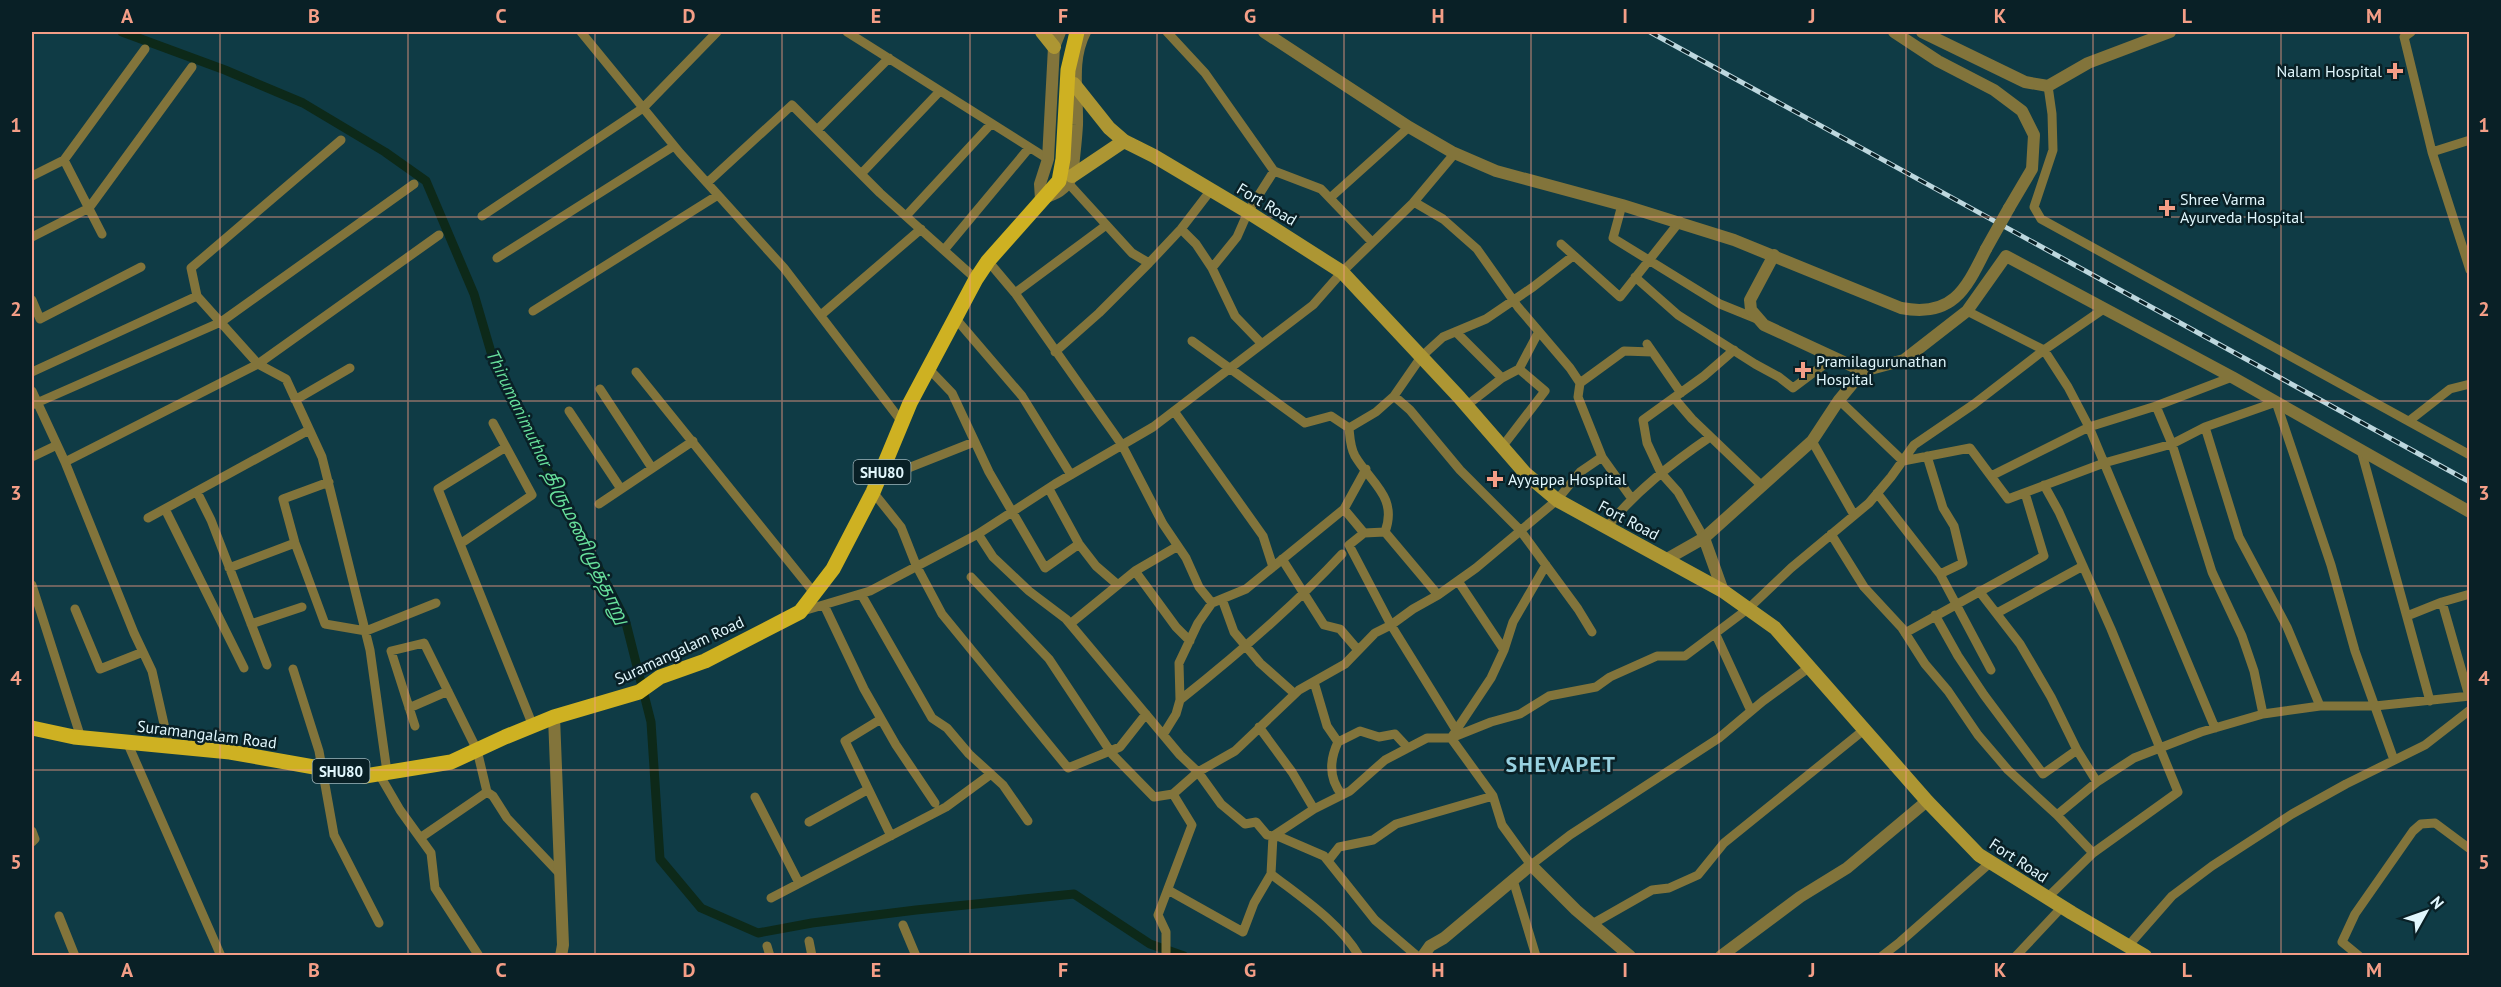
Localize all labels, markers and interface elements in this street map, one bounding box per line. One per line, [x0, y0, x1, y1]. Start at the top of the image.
text: A [121, 3, 134, 29]
text: B [308, 3, 320, 29]
text: C [495, 3, 507, 29]
text: D [683, 3, 696, 29]
text: E [871, 3, 881, 29]
text: F [1058, 3, 1068, 29]
text: G [1244, 3, 1256, 29]
text: H [1431, 3, 1445, 29]
text: I [1622, 3, 1628, 29]
text: J [1808, 3, 1815, 29]
text: K [1994, 3, 2007, 29]
text: L [2182, 3, 2193, 29]
text: M [2366, 3, 2382, 29]
place label: Nalam Hospital [2276, 61, 2382, 81]
marker: Nalam Hospital [2386, 62, 2404, 80]
text: 1 [10, 112, 22, 138]
text: 1 [2478, 112, 2490, 138]
street label: Fort Road [1233, 178, 1301, 230]
place label: Shree Varma Ayurveda Hospital [2180, 189, 2304, 227]
marker: Shree Varma Ayurveda Hospital [2158, 199, 2176, 217]
text: 2 [10, 296, 22, 322]
text: 2 [2478, 296, 2490, 322]
water label: Thirumanimuthar திருமணிமுத்தாறு [480, 346, 635, 630]
place label: Pramilagurunathan Hospital [1816, 351, 1946, 389]
marker: Pramilagurunathan Hospital [1794, 361, 1812, 379]
road number: SHU80 [854, 460, 910, 484]
place label: Ayyappa Hospital [1508, 469, 1627, 489]
marker: Ayyappa Hospital [1486, 470, 1504, 488]
text: 3 [10, 480, 22, 506]
text: 3 [2478, 480, 2490, 506]
street label: Fort Road [1595, 496, 1663, 544]
street label: Suramangalam Road [611, 611, 747, 689]
text: 4 [10, 665, 22, 691]
text: 4 [2478, 665, 2490, 691]
street label: Suramangalam Road [136, 716, 278, 752]
district label: SHEVAPET [1505, 750, 1617, 778]
road number: SHU80 [312, 759, 370, 783]
street label: Fort Road [1986, 834, 2052, 886]
text: 5 [10, 849, 22, 875]
text: 5 [2478, 849, 2490, 875]
north arrow [2396, 882, 2456, 942]
text: N [2426, 892, 2449, 913]
text: A [121, 957, 134, 983]
text: B [308, 957, 320, 983]
text: C [495, 957, 507, 983]
text: D [683, 957, 696, 983]
text: E [871, 957, 881, 983]
text: F [1058, 957, 1068, 983]
text: G [1244, 957, 1256, 983]
text: H [1431, 957, 1445, 983]
text: I [1622, 957, 1628, 983]
text: J [1808, 957, 1815, 983]
text: K [1994, 957, 2007, 983]
text: L [2182, 957, 2193, 983]
text: M [2366, 957, 2382, 983]

